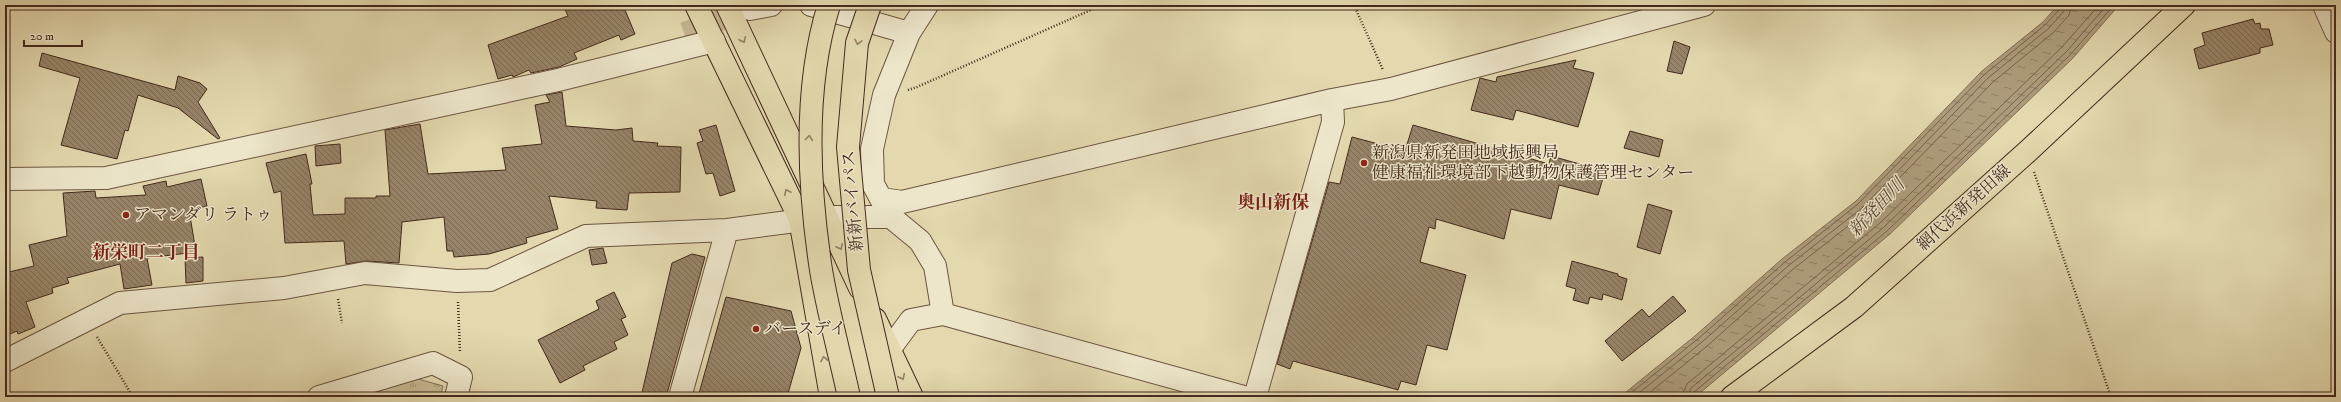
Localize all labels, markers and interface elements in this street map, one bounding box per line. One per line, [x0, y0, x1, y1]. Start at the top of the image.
scale bar [24, 22, 82, 48]
text: 20 m [30, 29, 54, 44]
one-way arrow [738, 36, 746, 44]
one-way arrow [855, 39, 863, 45]
one-way arrow [805, 135, 814, 141]
place label: 新潟県新発田地域振興局 健康福祉環境部下越動物保護管理センター [1372, 142, 1694, 184]
street label: 新新バイパス [838, 149, 868, 253]
marker: 新潟県新発田地域振興局 健康福祉環境部下越動物保護管理センター [1359, 158, 1369, 168]
street label: 網代浜新発田線 [1912, 160, 2016, 256]
water label: 新発田川 [1844, 173, 1911, 242]
one-way arrow [784, 188, 792, 196]
district label: 奥山新保 [1237, 192, 1309, 214]
place label: アマンダリ ラトゥ [134, 204, 273, 226]
marker: アマンダリ ラトゥ [121, 210, 131, 220]
district label: 新栄町二丁目 [92, 242, 200, 264]
one-way arrow [835, 242, 843, 250]
place label: バースデイ [764, 318, 847, 340]
marker: バースデイ [751, 324, 761, 334]
one-way arrow [820, 355, 829, 362]
one-way arrow [897, 372, 905, 380]

